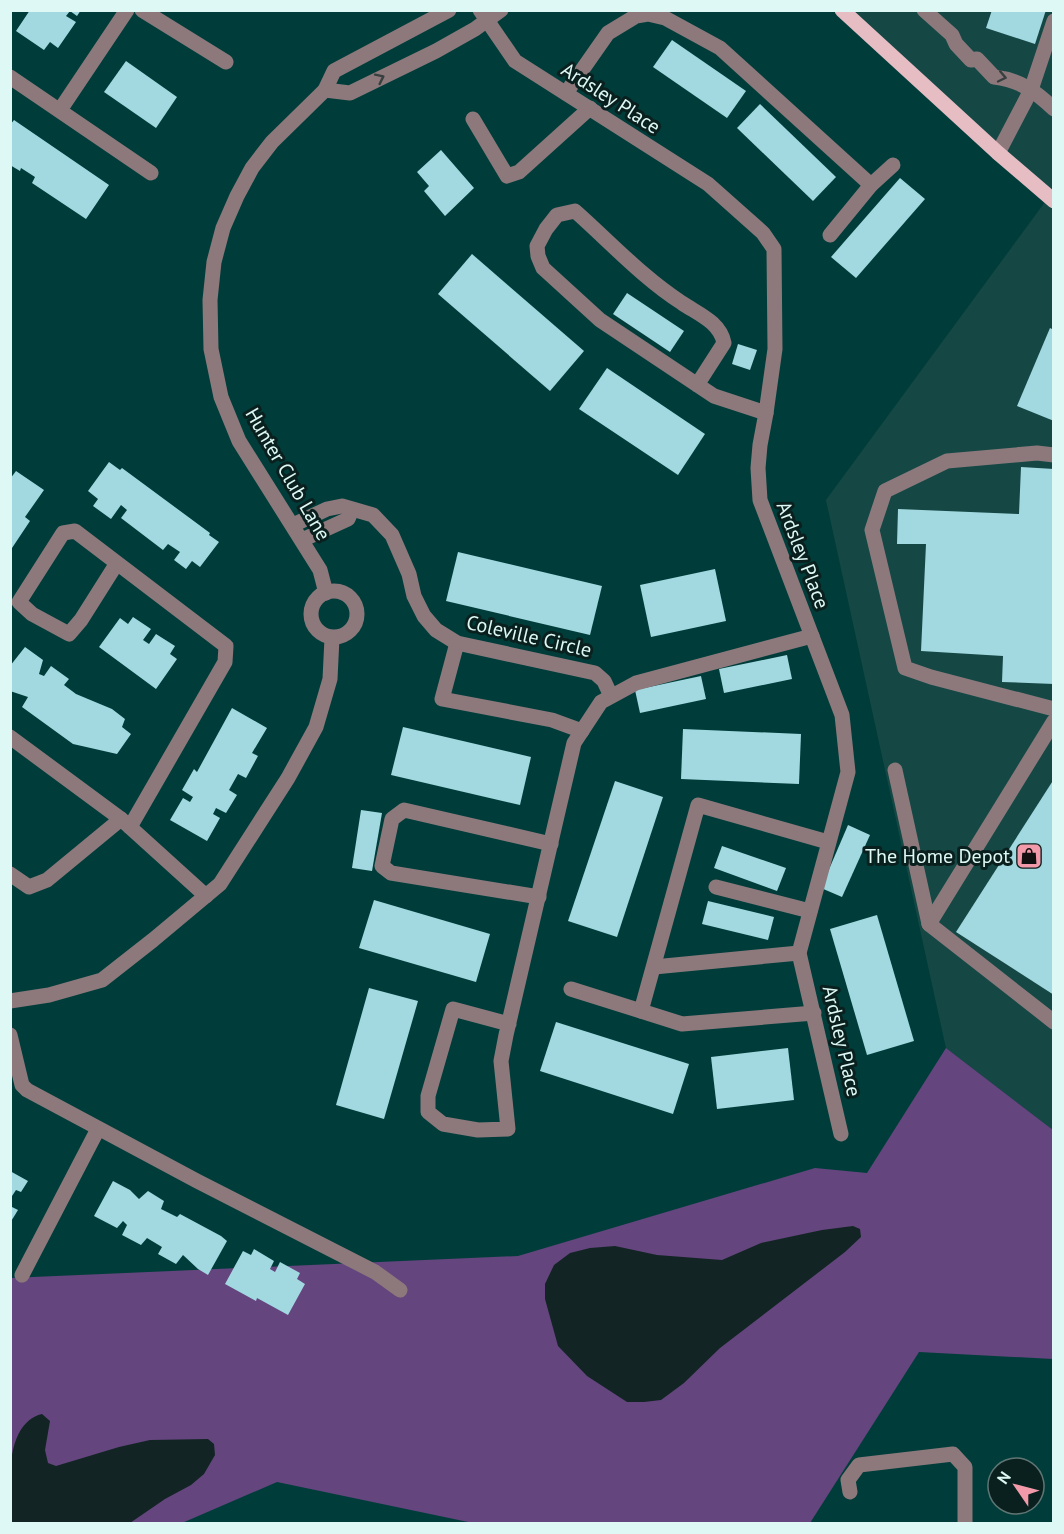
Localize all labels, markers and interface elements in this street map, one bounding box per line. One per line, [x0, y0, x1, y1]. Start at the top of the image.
street label: Ardsley Place [557, 56, 665, 140]
one-way arrow [997, 70, 1007, 83]
one-way arrow [374, 74, 385, 86]
street label: Hunter Club Lane [239, 403, 337, 545]
street label: Ardsley Place [771, 498, 835, 612]
street label: Coleville Circle [464, 609, 594, 663]
shop icon: The Home Depot [1014, 841, 1044, 871]
place label: The Home Depot [865, 843, 1010, 869]
street label: Ardsley Place [817, 983, 867, 1099]
north arrow [986, 1456, 1046, 1516]
text: N [993, 1467, 1015, 1487]

